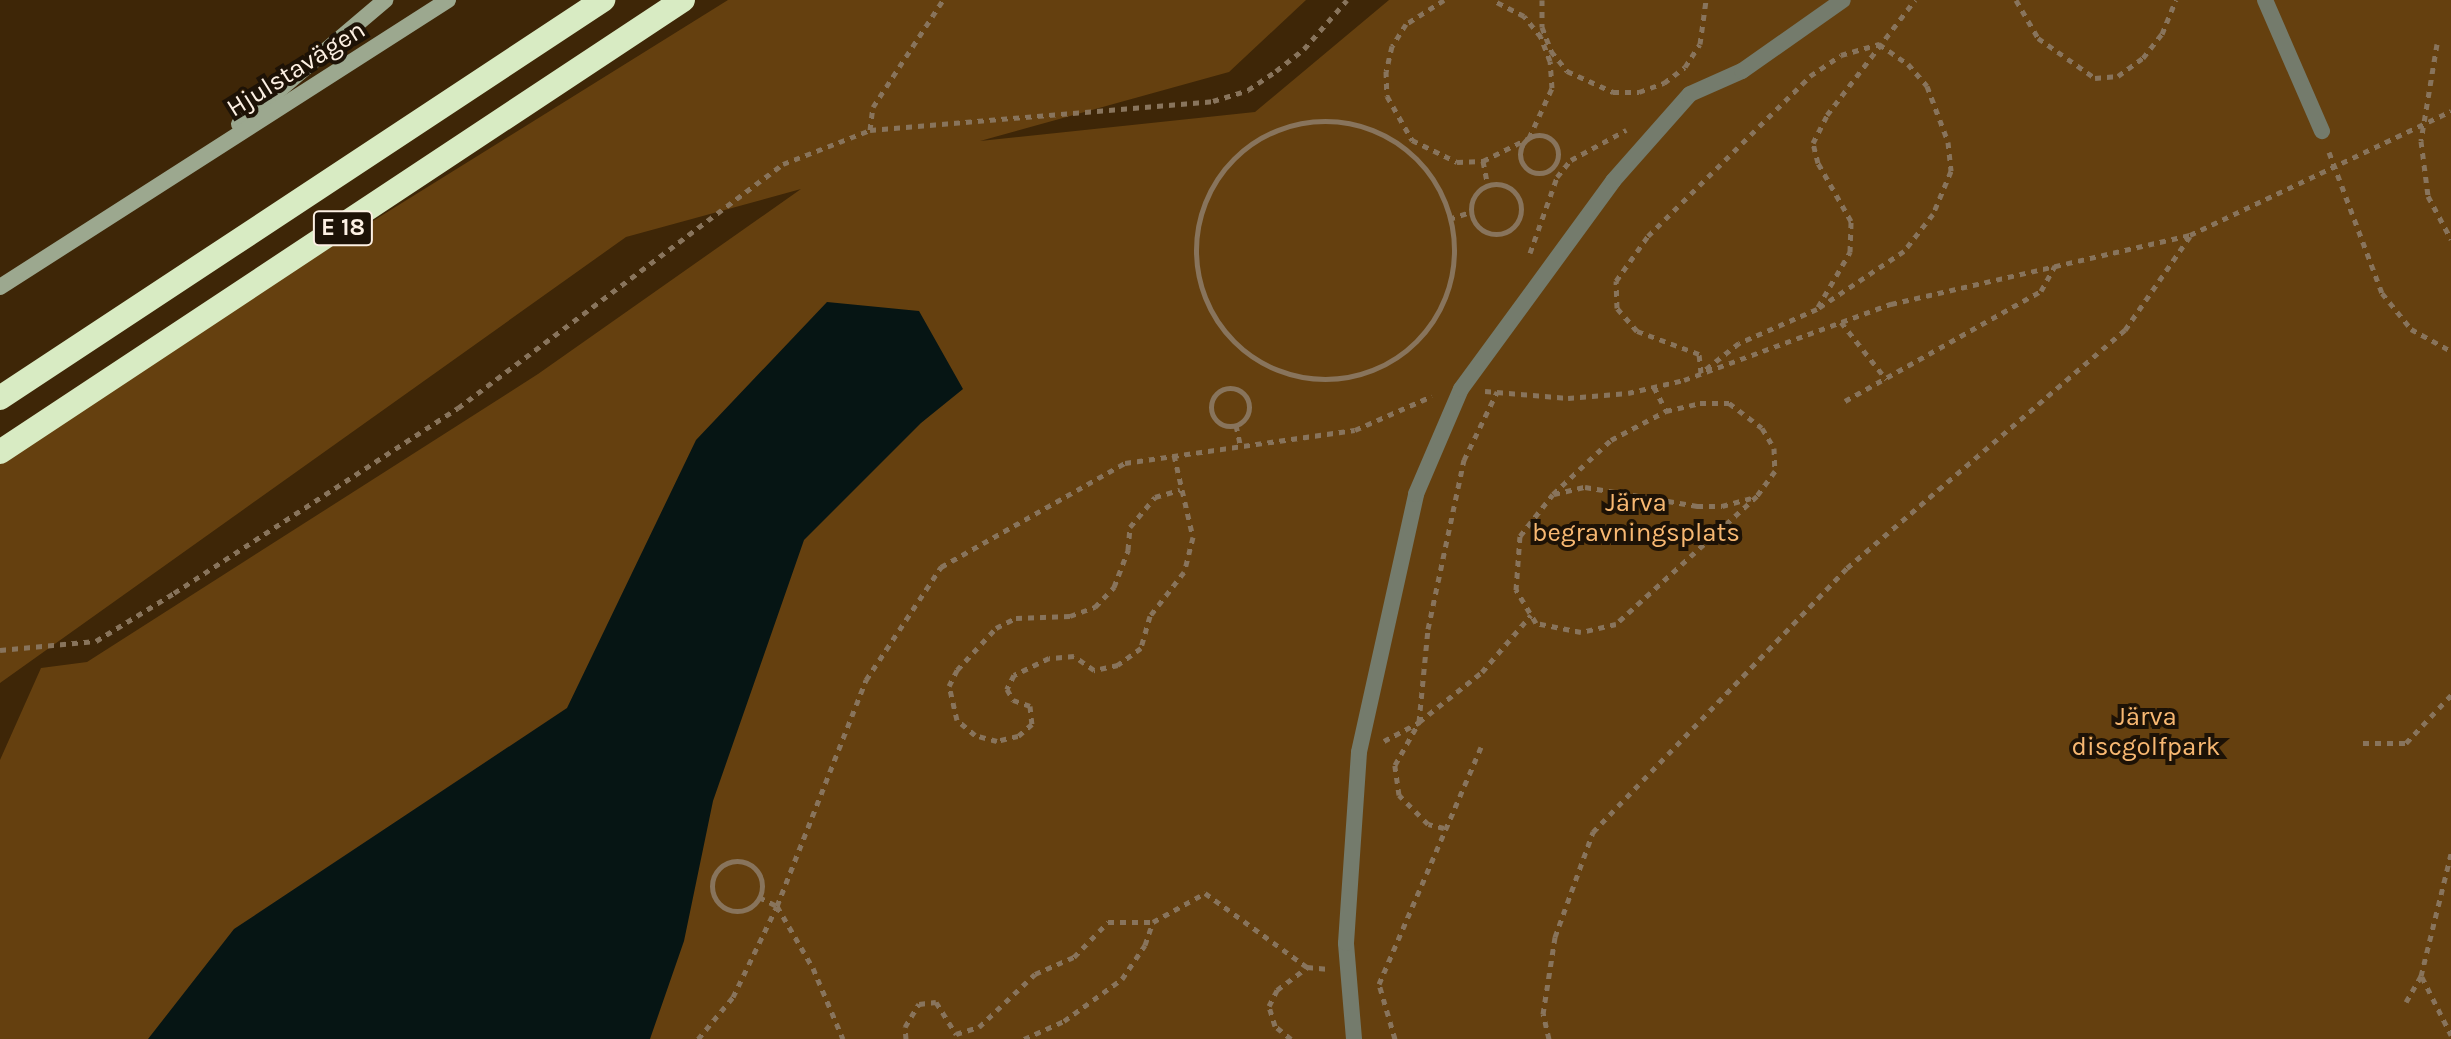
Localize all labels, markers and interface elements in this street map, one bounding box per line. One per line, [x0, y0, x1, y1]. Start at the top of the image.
street label: Hjulstavägen [221, 14, 371, 124]
road number: E 18 [311, 208, 375, 248]
park label: Järva begravningsplats [1532, 487, 1740, 548]
park label: Järva discgolfpark [2072, 701, 2220, 762]

